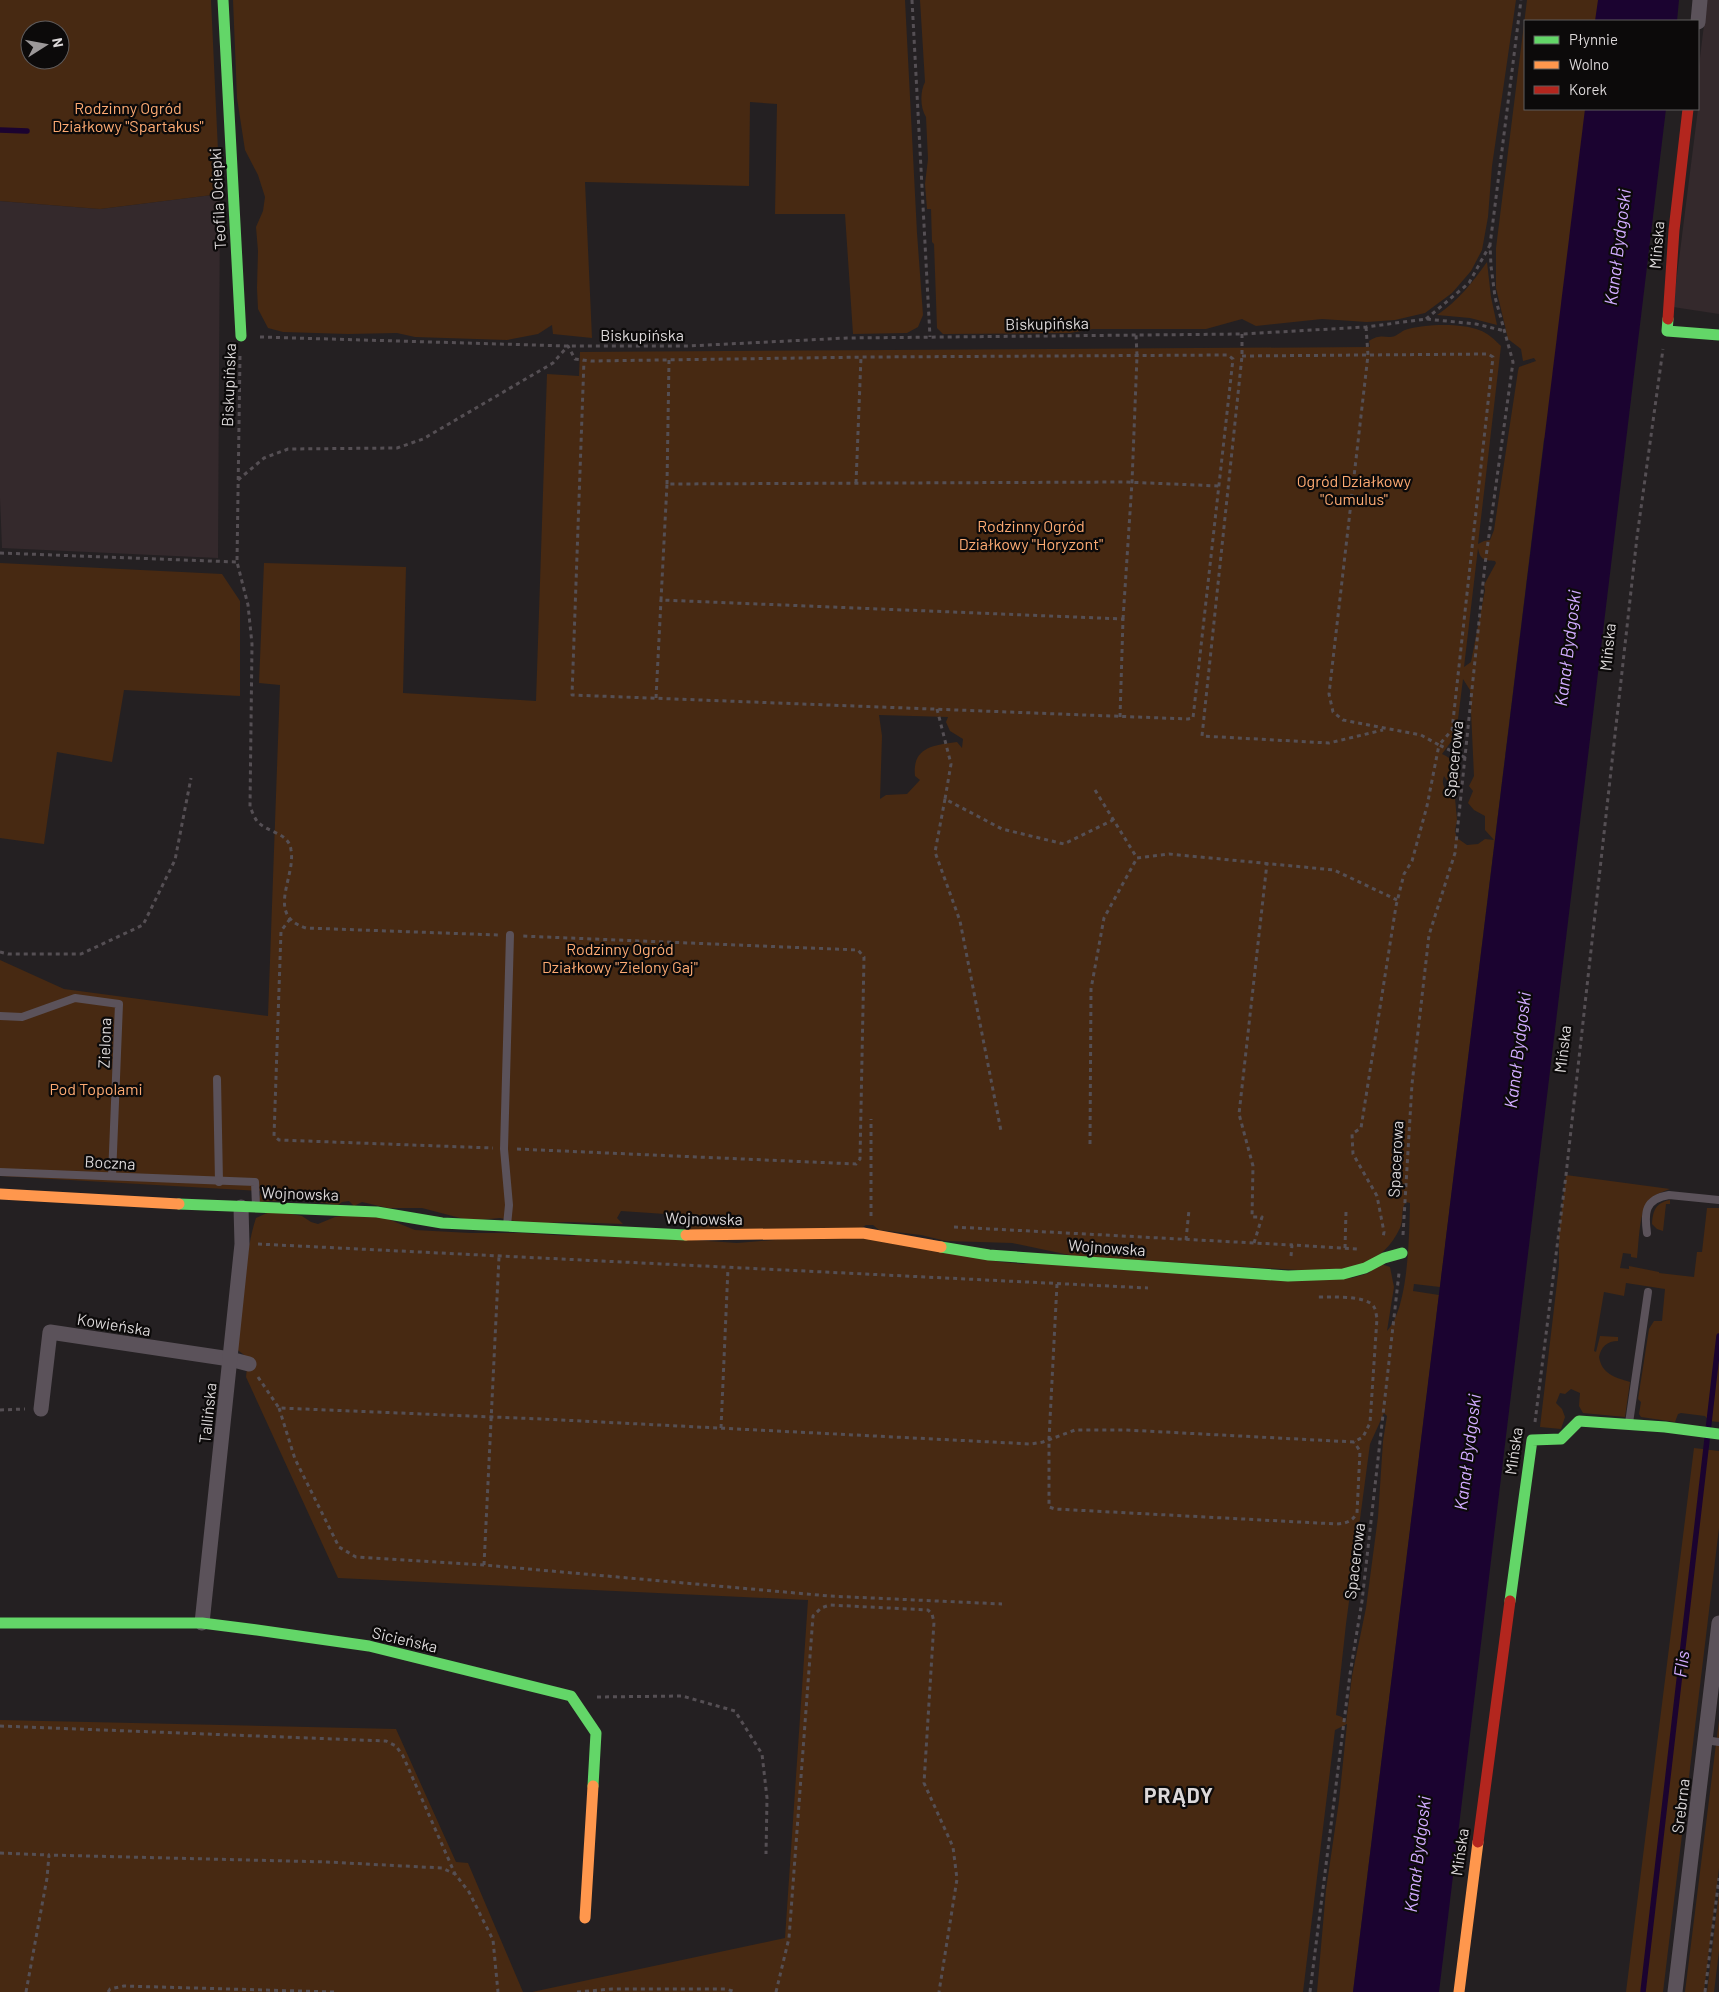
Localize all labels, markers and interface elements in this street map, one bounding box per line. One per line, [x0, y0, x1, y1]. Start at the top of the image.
north arrow [20, 20, 70, 70]
legend [1524, 20, 1699, 110]
text: Płynnie [1569, 30, 1618, 48]
text: N [49, 36, 67, 49]
text: Wolno [1569, 55, 1609, 73]
text: Korek [1569, 80, 1607, 98]
park label: Rodzinny Ogród Działkowy "Spartakus" [52, 98, 204, 135]
street label: Teofila Ociepki [205, 148, 229, 250]
water label: Kanał Bydgoski [1599, 187, 1635, 306]
street label: Mińska [1644, 220, 1668, 270]
street label: Biskupińska [1005, 313, 1089, 333]
street label: Biskupińska [600, 325, 684, 344]
street label: Biskupińska [217, 343, 239, 427]
park label: Ogród Działkowy "Cumulus" [1297, 471, 1412, 508]
park label: Rodzinny Ogród Działkowy "Horyzont" [959, 516, 1103, 553]
water label: Kanał Bydgoski [1549, 588, 1585, 707]
street label: Mińska [1595, 622, 1619, 672]
street label: Spacerowa [1440, 720, 1466, 798]
park label: Rodzinny Ogród Działkowy "Zielony Gaj" [542, 939, 698, 976]
water label: Kanał Bydgoski [1499, 990, 1535, 1109]
street label: Zielona [94, 1017, 114, 1069]
street label: Mińska [1550, 1024, 1574, 1074]
park label: Pod Topolami [49, 1079, 143, 1098]
street label: Spacerowa [1384, 1120, 1406, 1198]
street label: Boczna [84, 1151, 136, 1173]
street label: Wojnowska [261, 1182, 339, 1204]
street label: Wojnowska [665, 1208, 743, 1228]
street label: Wojnowska [1068, 1235, 1146, 1259]
street label: Kowieńska [76, 1309, 152, 1339]
street label: Tallińska [194, 1382, 220, 1444]
water label: Kanał Bydgoski [1449, 1392, 1485, 1511]
street label: Mińska [1500, 1426, 1526, 1476]
street label: Spacerowa [1340, 1522, 1368, 1600]
street label: Sicieńska [370, 1622, 440, 1656]
water label: Flis [1668, 1649, 1694, 1679]
street label: Srebrna [1667, 1778, 1693, 1834]
district label: PRĄDY [1144, 1782, 1214, 1807]
water label: Kanał Bydgoski [1399, 1794, 1435, 1913]
street label: Mińska [1446, 1827, 1472, 1877]

